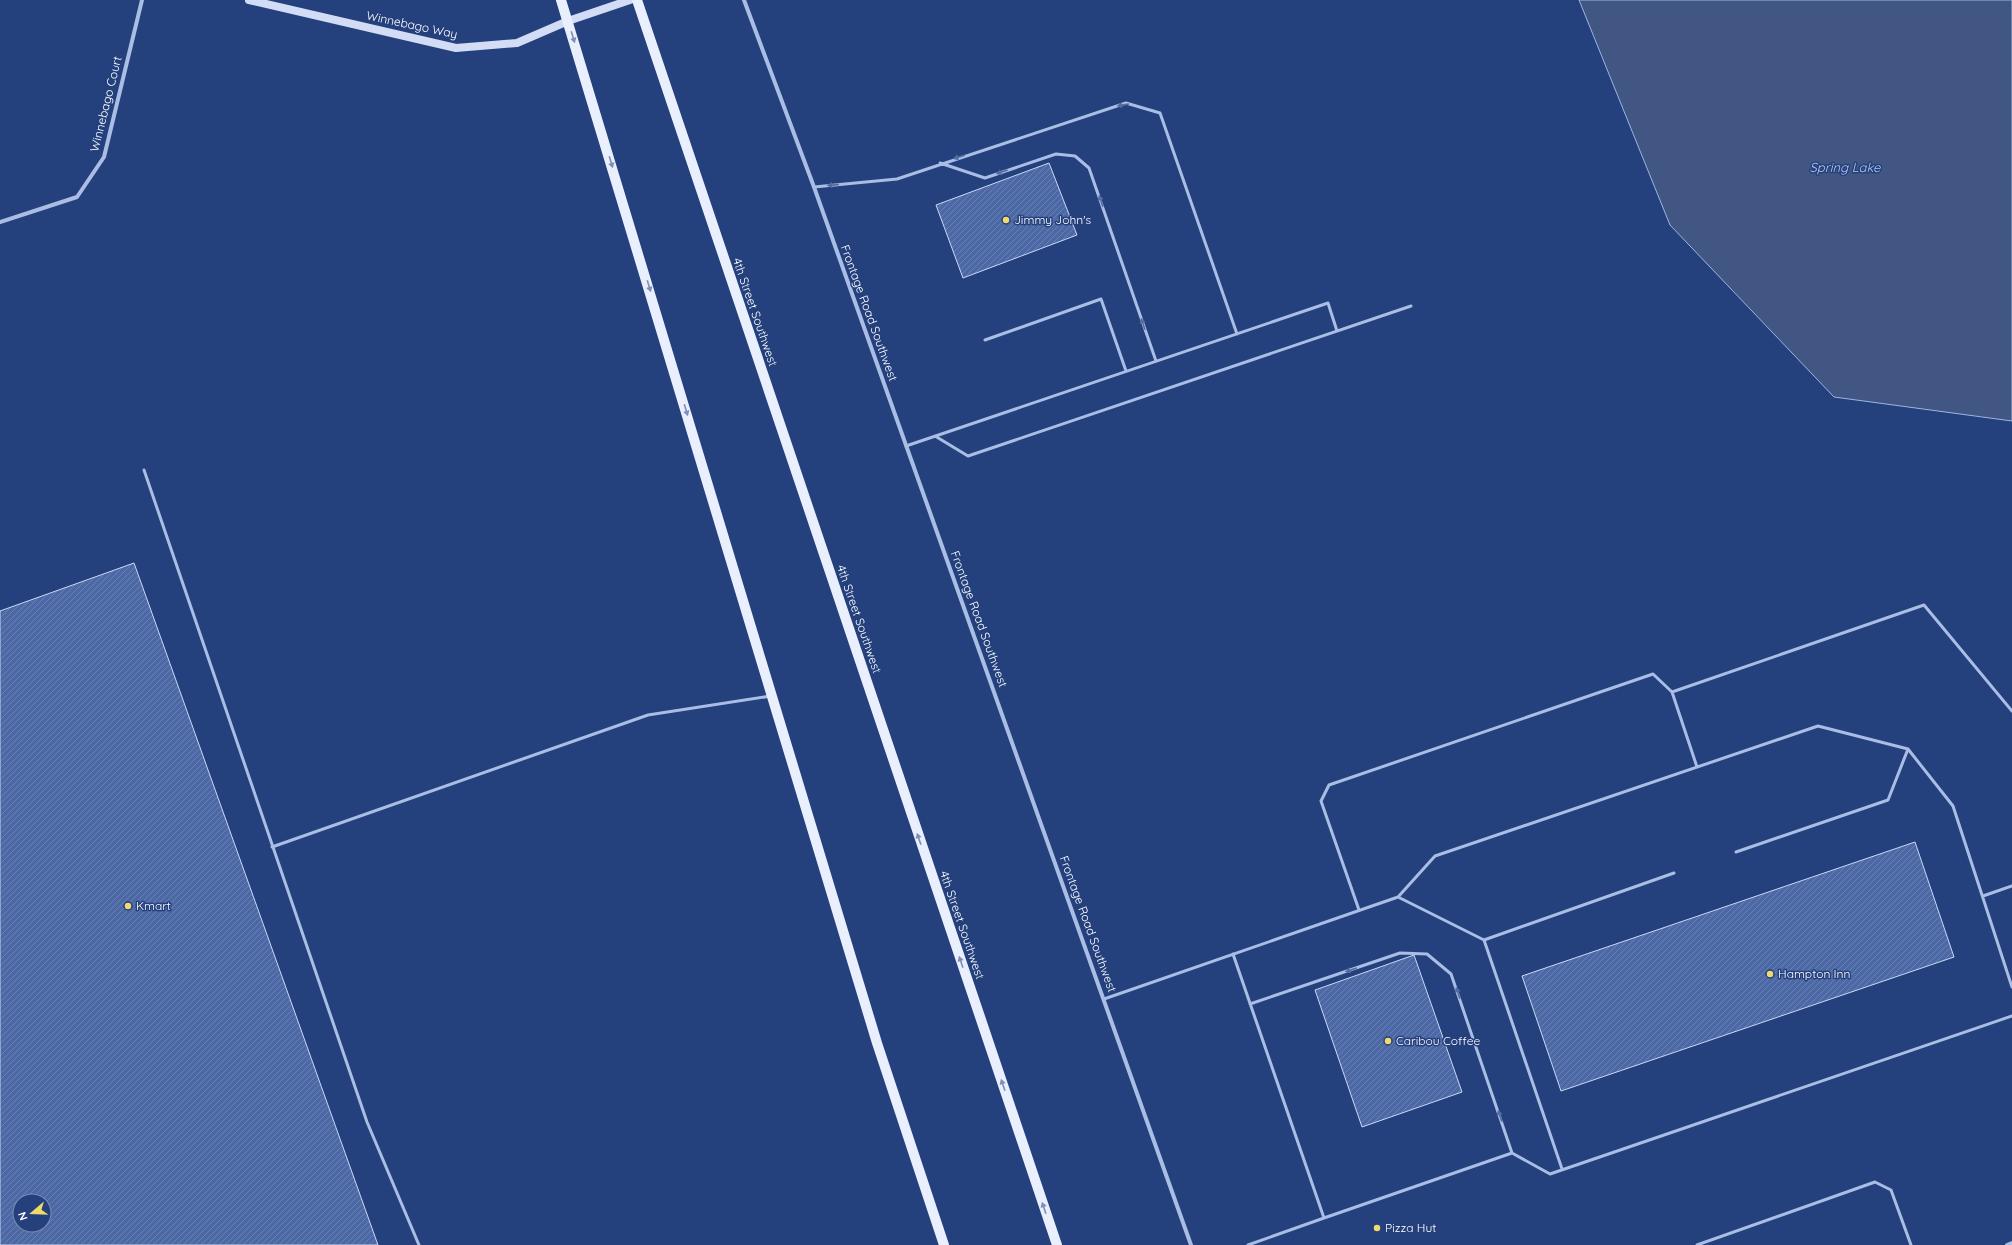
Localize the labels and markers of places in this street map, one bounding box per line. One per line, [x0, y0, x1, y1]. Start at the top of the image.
place label: Jimmy John's [1014, 212, 1092, 227]
marker: Jimmy John's [1001, 215, 1011, 225]
place label: Kmart [136, 898, 171, 913]
marker: Kmart [123, 901, 133, 911]
place label: Hampton Inn [1778, 966, 1850, 981]
marker: Hampton Inn [1765, 969, 1775, 979]
place label: Caribou Coffee [1396, 1033, 1480, 1048]
marker: Caribou Coffee [1383, 1036, 1393, 1046]
place label: Pizza Hut [1385, 1220, 1436, 1235]
marker: Pizza Hut [1372, 1223, 1382, 1233]

